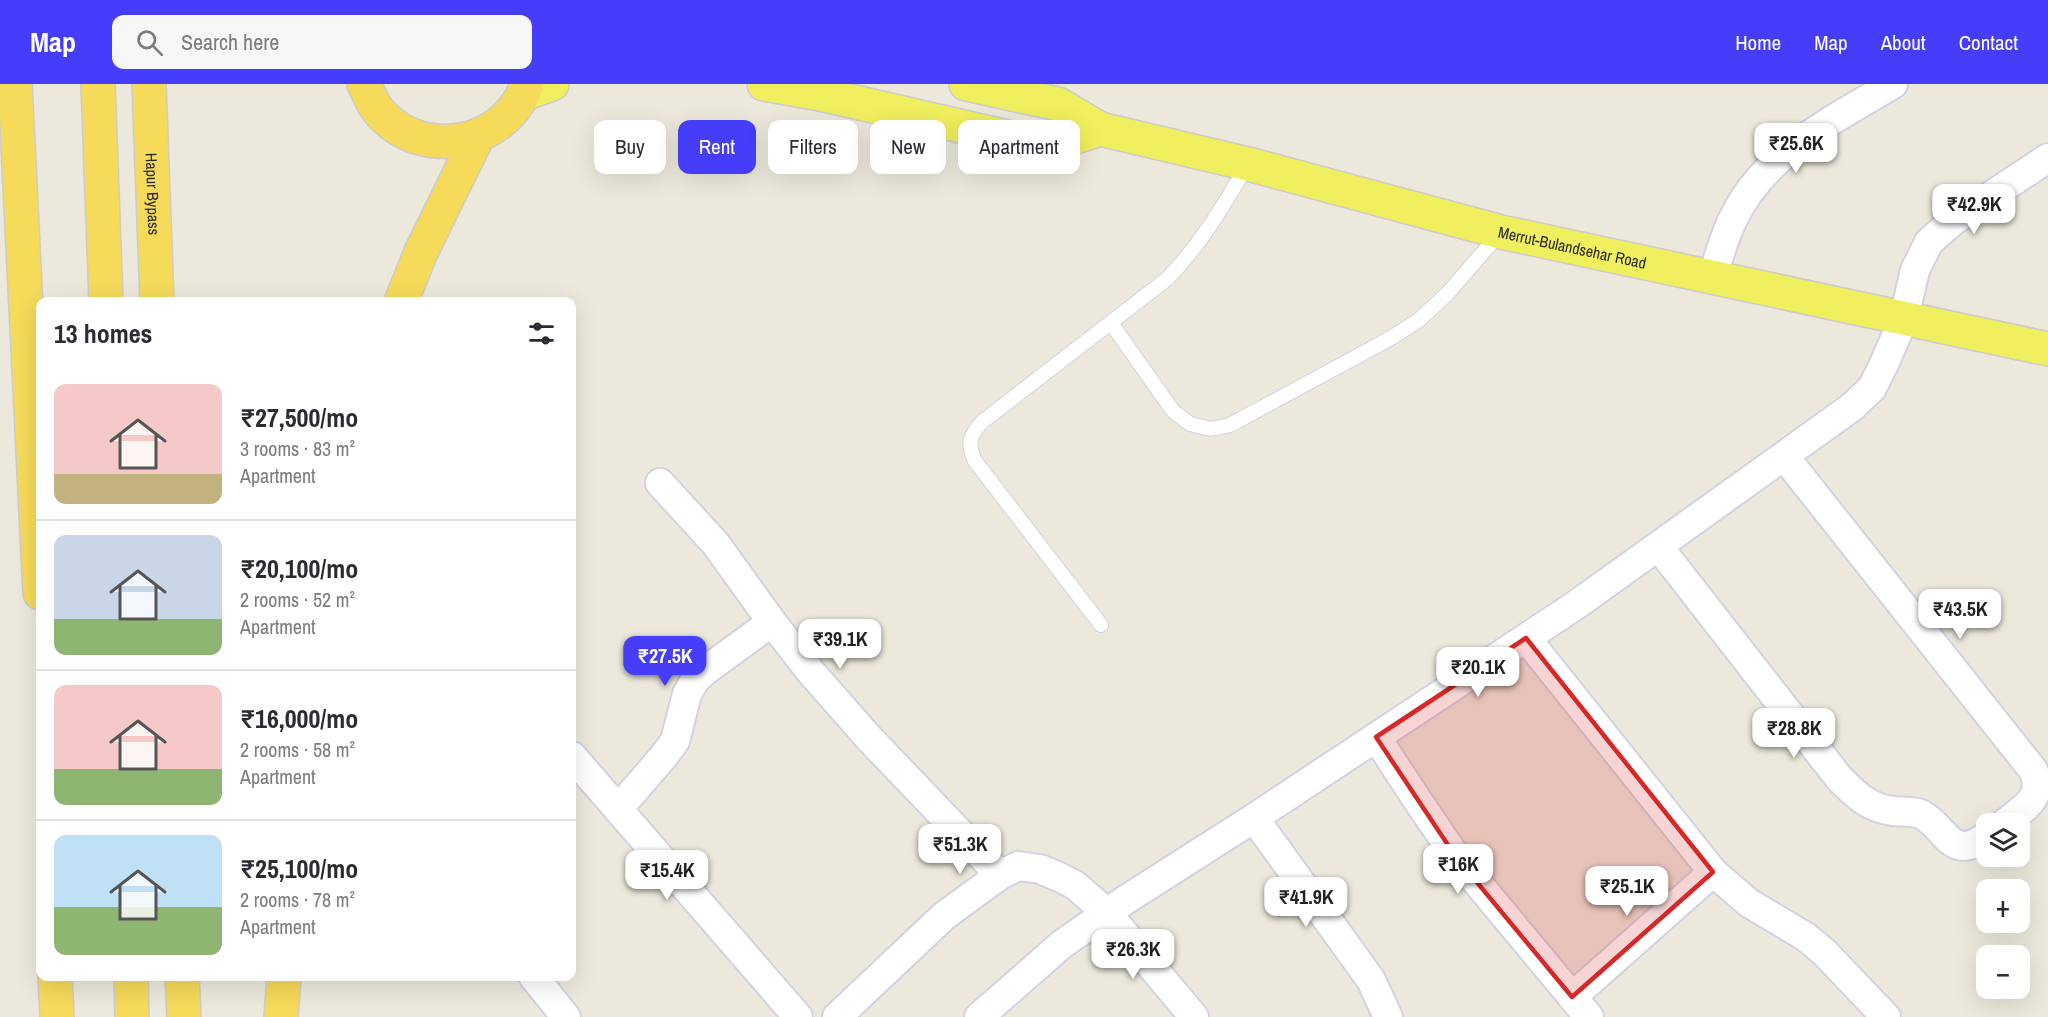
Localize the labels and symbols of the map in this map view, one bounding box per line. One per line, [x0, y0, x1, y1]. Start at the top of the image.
pin: ₹25.6K [1747, 123, 1845, 174]
street label: Hapur Bypass [141, 152, 166, 236]
pin: ₹42.9K [1925, 184, 2023, 235]
street label: Merrut-Bulandsehar Road [1496, 221, 1648, 274]
pin: ₹43.5K [1911, 589, 2009, 640]
pin: ₹39.1K [791, 619, 889, 670]
pin: ₹27.5K [616, 636, 714, 687]
pin: ₹20.1K [1429, 647, 1527, 698]
pin: ₹28.8K [1745, 708, 1843, 759]
pin: ₹51.3K [911, 824, 1009, 875]
pin: ₹16K [1422, 844, 1494, 895]
pin: ₹15.4K [618, 850, 716, 901]
pin: ₹25.1K [1578, 866, 1676, 917]
pin: ₹41.9K [1257, 877, 1355, 928]
pin: ₹26.3K [1084, 929, 1182, 980]

